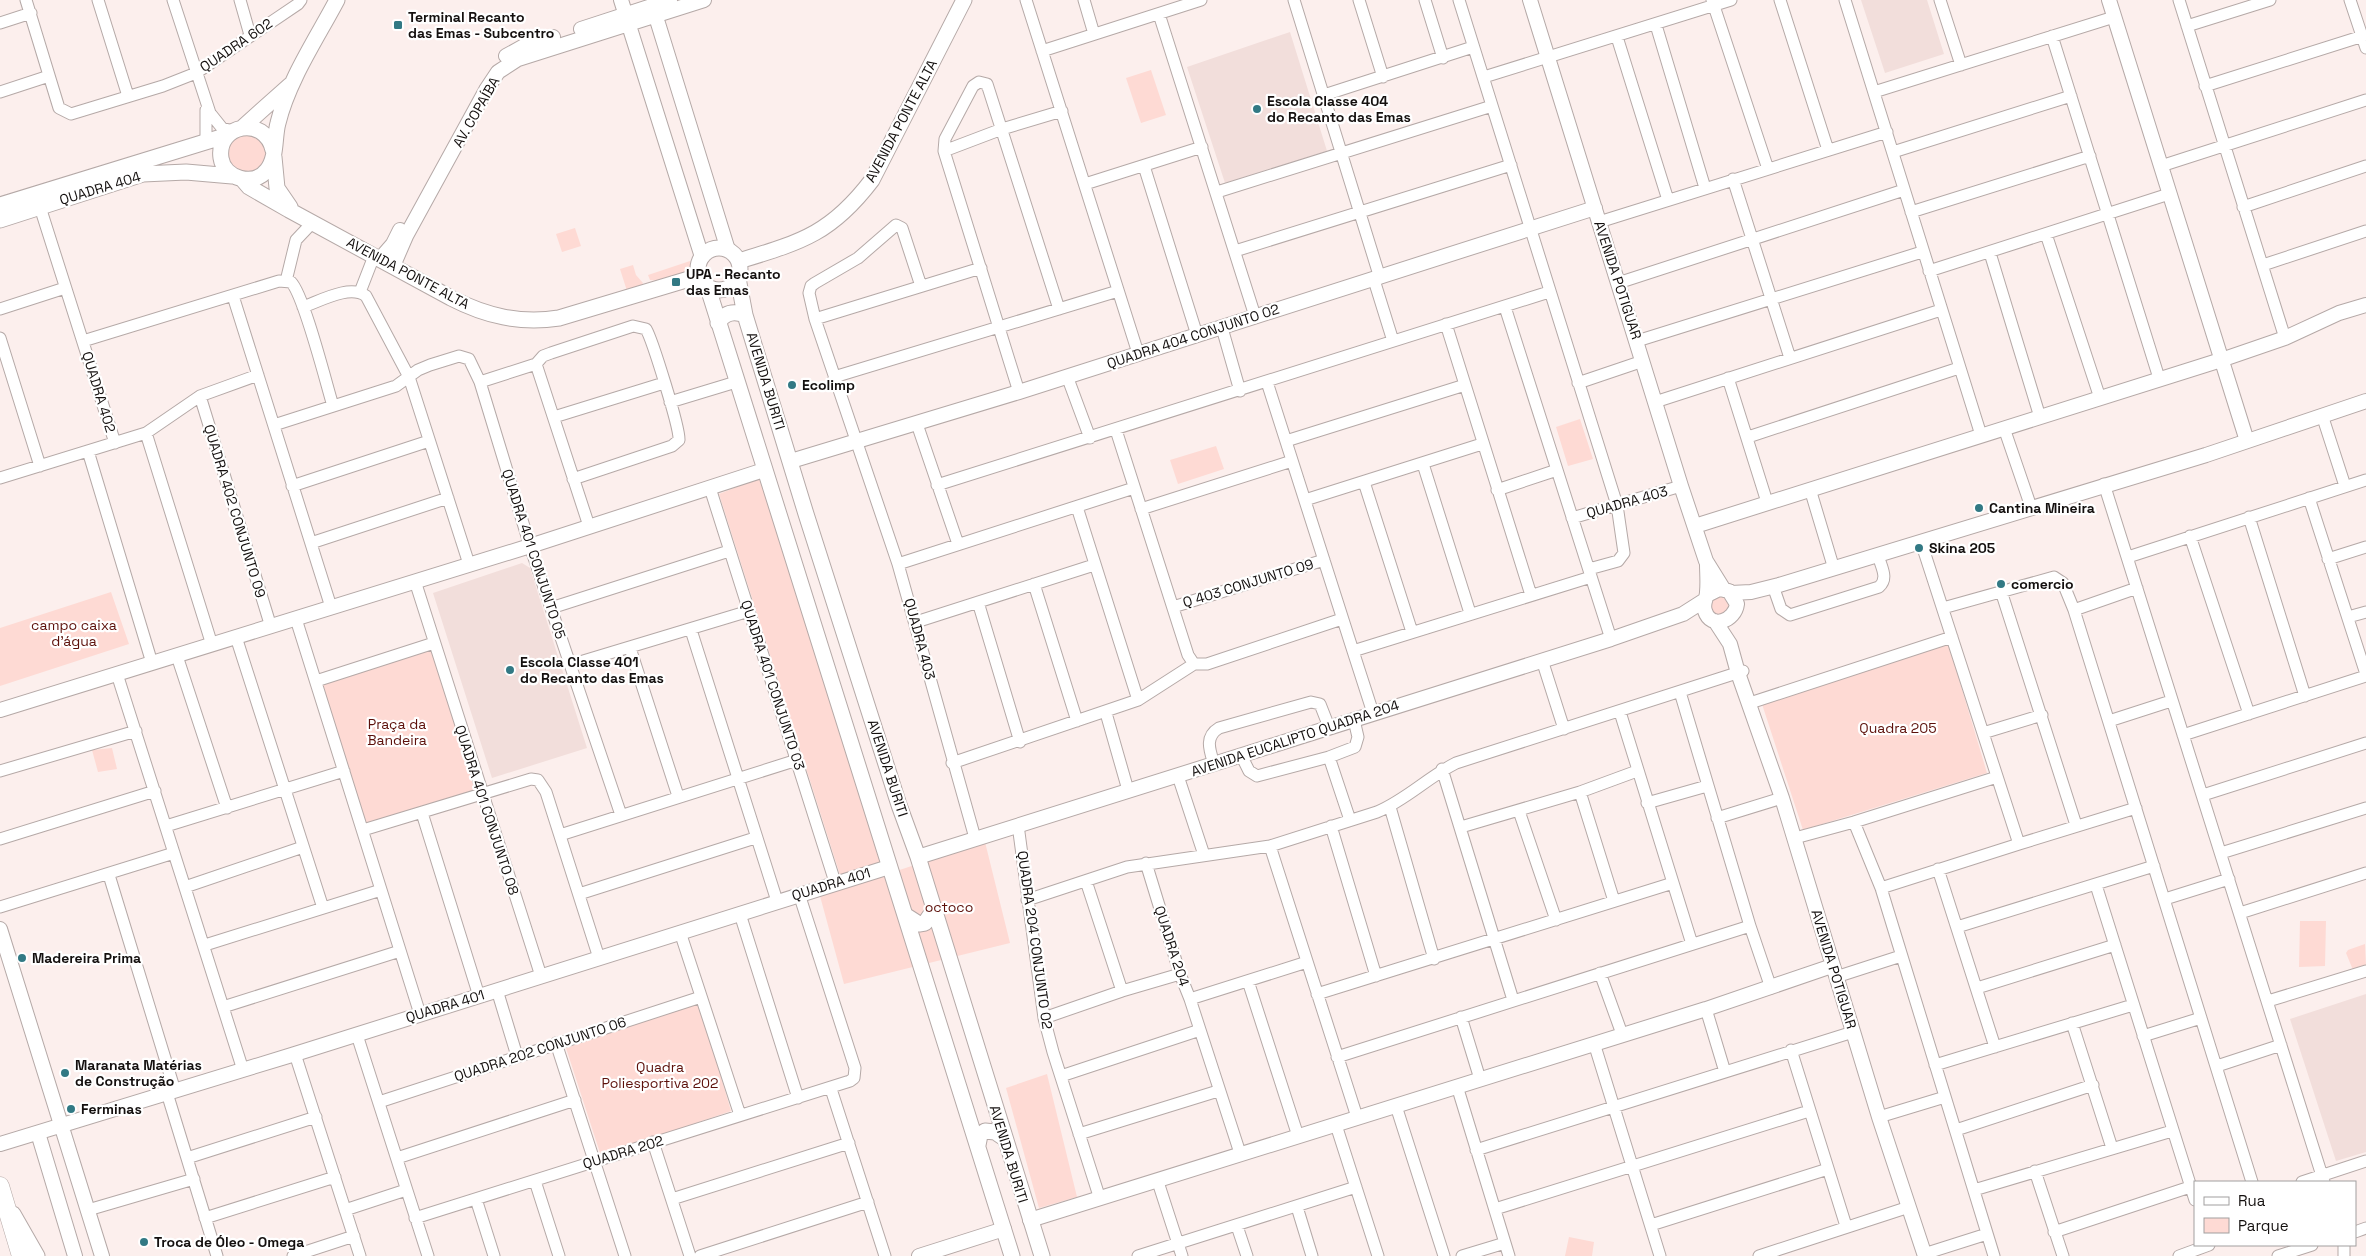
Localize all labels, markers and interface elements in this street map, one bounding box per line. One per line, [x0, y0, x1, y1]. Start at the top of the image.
place label: Terminal Recanto das Emas - Subcentro [408, 8, 554, 42]
street label: QUADRA 602 [196, 14, 276, 76]
marker: Terminal Recanto das Emas - Subcentro [392, 19, 404, 31]
street label: AVENIDA PONTE ALTA [861, 56, 941, 186]
street label: AV. COPAÍBA [449, 73, 504, 151]
place label: Escola Classe 404 do Recanto das Emas [1267, 92, 1411, 126]
marker: Escola Classe 404 do Recanto das Emas [1251, 103, 1263, 115]
street label: QUADRA 404 [57, 167, 143, 209]
street label: AVENIDA POTIGUAR [1590, 218, 1646, 342]
street label: AVENIDA PONTE ALTA [343, 233, 473, 313]
place label: UPA - Recanto das Emas [686, 265, 781, 299]
marker: UPA - Recanto das Emas [670, 276, 682, 288]
street label: QUADRA 404 CONJUNTO 02 [1104, 300, 1282, 372]
street label: AVENIDA BURITI [743, 330, 789, 432]
street label: QUADRA 402 [78, 349, 120, 435]
place label: Ecolimp [802, 376, 855, 394]
marker: Ecolimp [786, 379, 798, 391]
street label: QUADRA 402 CONJUNTO 09 [200, 422, 270, 600]
street label: QUADRA 401 CONJUNTO 05 [498, 467, 570, 641]
street label: QUADRA 403 [1584, 482, 1670, 522]
place label: Cantina Mineira [1989, 499, 2095, 517]
marker: Cantina Mineira [1973, 502, 1985, 514]
place label: Skina 205 [1929, 539, 1995, 557]
marker: Skina 205 [1913, 542, 1925, 554]
street label: Q 403 CONJUNTO 09 [1181, 555, 1315, 611]
place label: comercio [2011, 575, 2074, 593]
marker: comercio [1995, 578, 2007, 590]
street label: QUADRA 403 [900, 596, 940, 682]
street label: QUADRA 401 CONJUNTO 03 [737, 598, 809, 772]
park label: campo caixa d'água [31, 616, 117, 650]
place label: Escola Classe 401 do Recanto das Emas [520, 653, 664, 687]
marker: Escola Classe 401 do Recanto das Emas [504, 664, 516, 676]
street label: AVENIDA EUCALIPTO QUADRA 204 [1189, 696, 1402, 780]
park label: Praça da Bandeira [367, 715, 427, 749]
street label: AVENIDA BURITI [864, 717, 912, 819]
park label: Quadra 205 [1859, 719, 1937, 737]
street label: QUADRA 401 CONJUNTO 08 [451, 723, 523, 898]
street label: QUADRA 204 CONJUNTO 02 [1014, 850, 1056, 1030]
street label: QUADRA 401 [790, 864, 872, 904]
park label: octoco [925, 898, 973, 916]
street label: QUADRA 204 [1150, 903, 1194, 989]
street label: AVENIDA POTIGUAR [1807, 907, 1861, 1031]
place label: Madereira Prima [32, 949, 141, 967]
marker: Madereira Prima [16, 952, 28, 964]
street label: QUADRA 401 [404, 986, 486, 1026]
street label: QUADRA 202 CONJUNTO 06 [452, 1013, 628, 1085]
place label: Maranata Matérias de Construção [75, 1056, 202, 1090]
park label: Quadra Poliesportiva 202 [601, 1058, 719, 1092]
marker: Maranata Matérias de Construção [59, 1067, 71, 1079]
place label: Ferminas [81, 1100, 142, 1118]
marker: Ferminas [65, 1103, 77, 1115]
street label: AVENIDA BURITI [986, 1103, 1032, 1205]
street label: QUADRA 202 [580, 1131, 666, 1173]
legend [2194, 1181, 2356, 1246]
text: Rua [2238, 1191, 2266, 1210]
text: Parque [2238, 1216, 2289, 1235]
place label: Troca de Óleo - Omega [154, 1233, 304, 1251]
marker: Troca de Óleo - Omega [138, 1236, 150, 1248]

